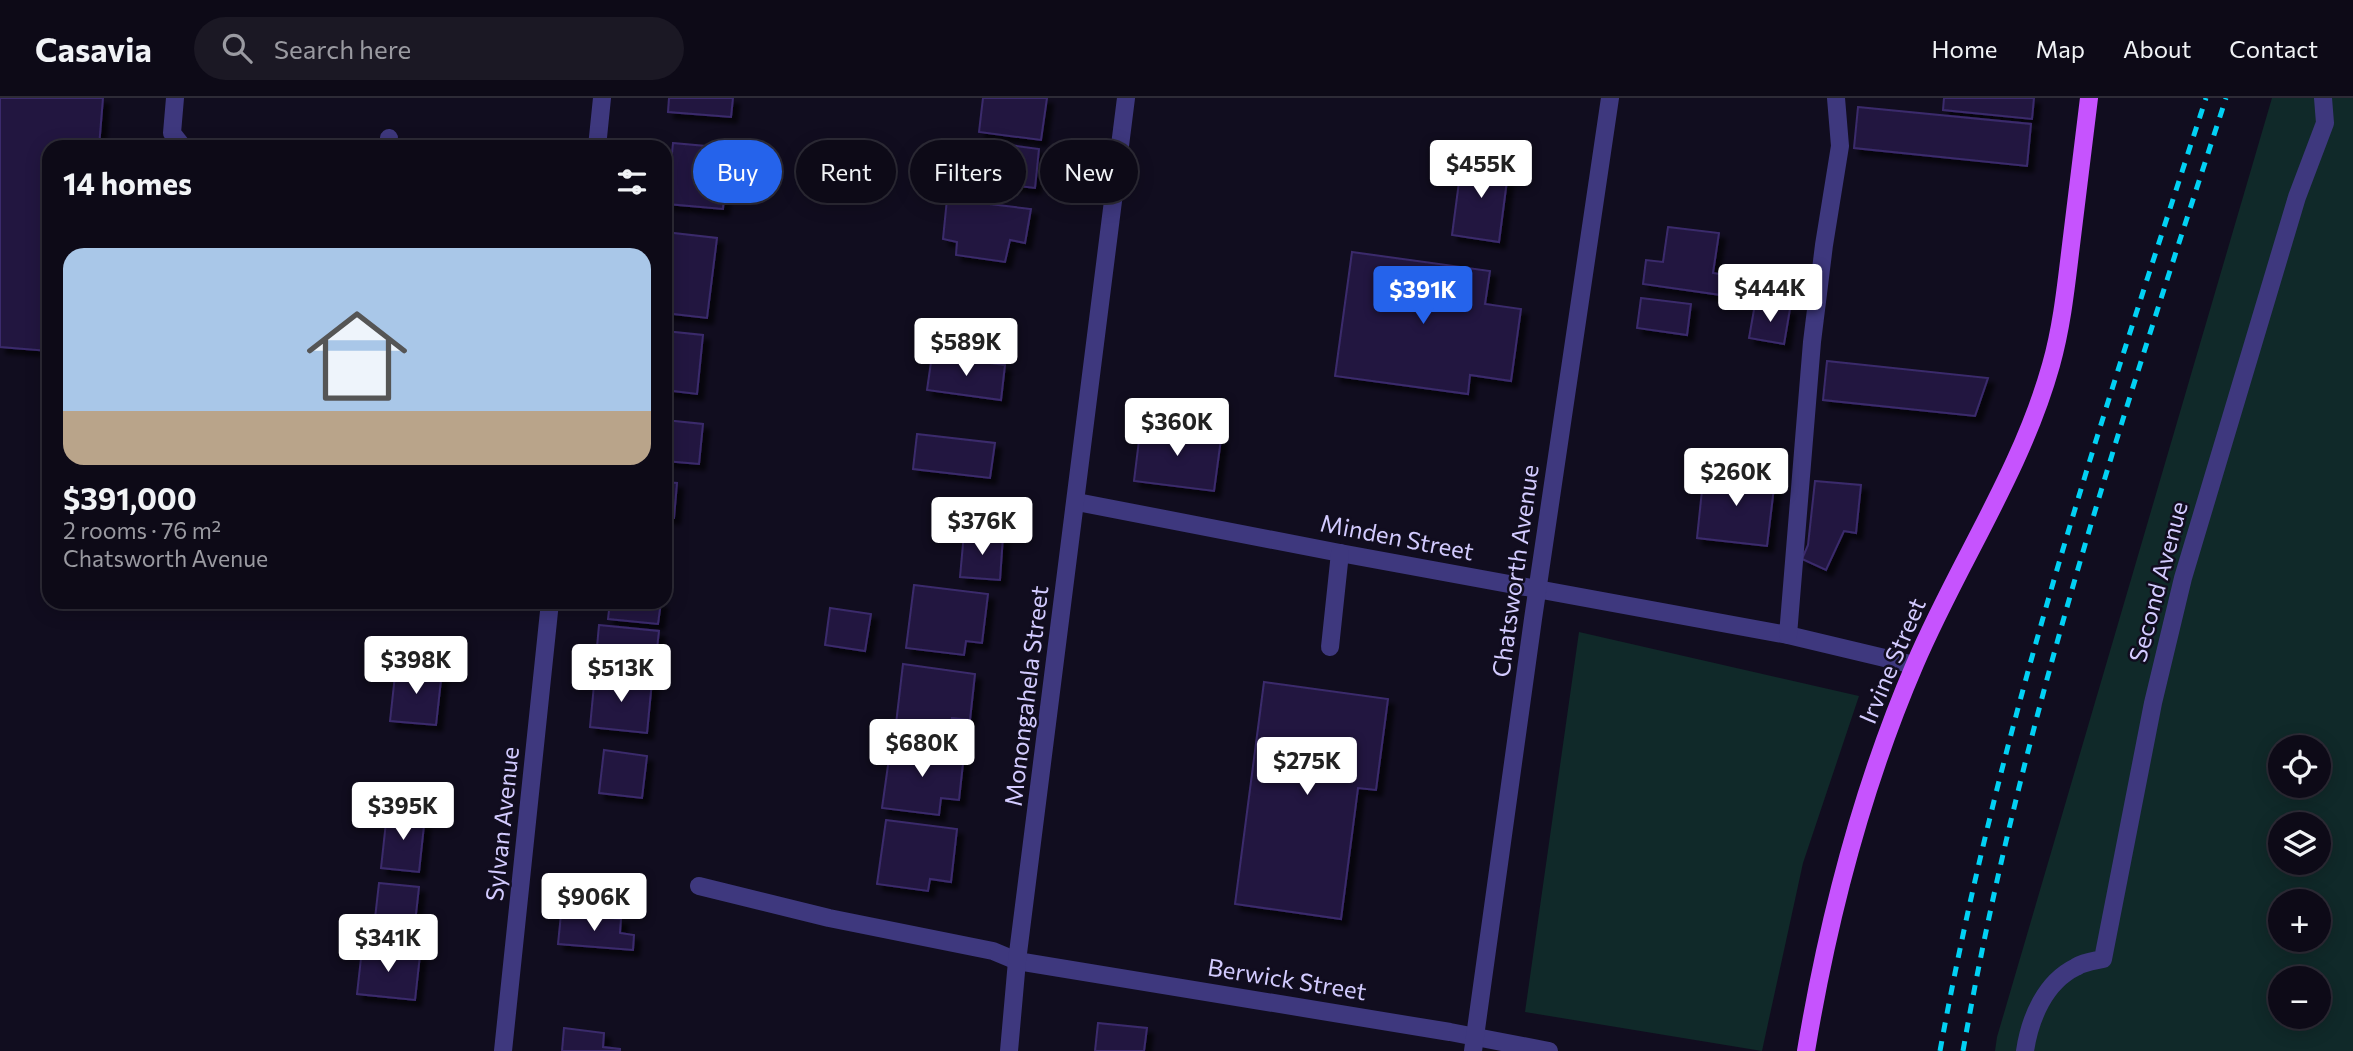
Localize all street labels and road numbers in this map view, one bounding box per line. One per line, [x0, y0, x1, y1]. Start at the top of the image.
street label: Chatsworth Avenue [1485, 463, 1544, 679]
street label: Second Avenue [2122, 498, 2193, 665]
street label: Minden Street [1318, 507, 1477, 566]
street label: Monongahela Street [998, 584, 1053, 808]
street label: Irvine Street [1852, 593, 1931, 728]
street label: Sylvan Avenue [479, 745, 524, 902]
street label: Berwick Street [1206, 952, 1369, 1005]

